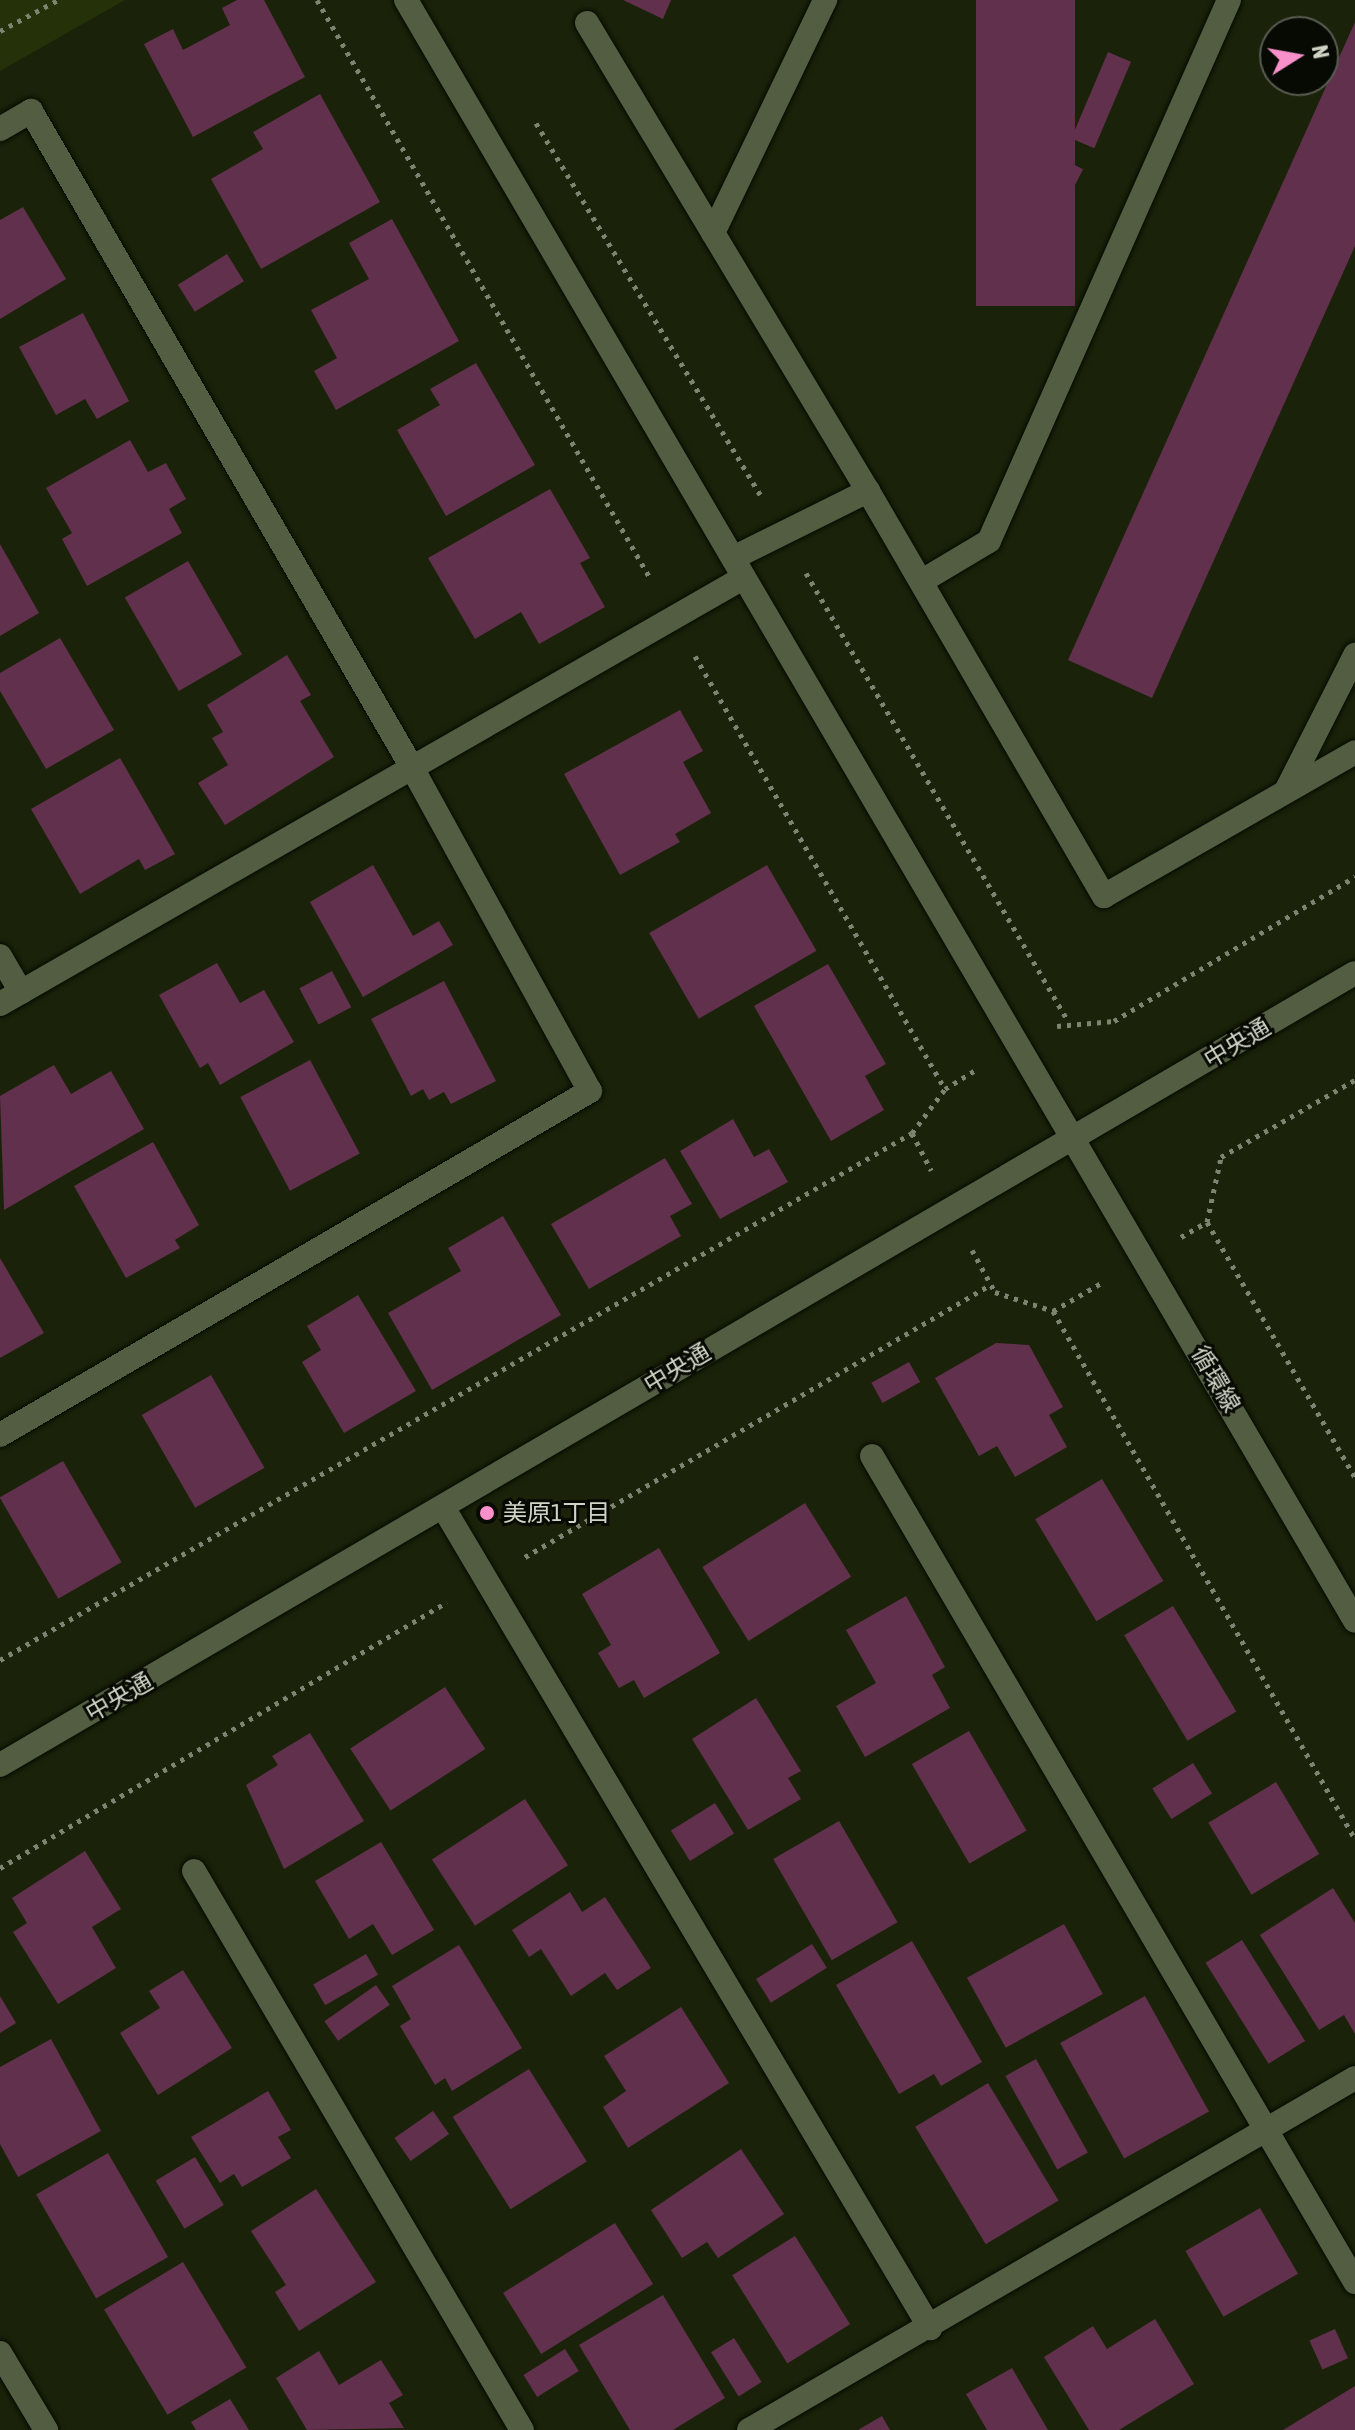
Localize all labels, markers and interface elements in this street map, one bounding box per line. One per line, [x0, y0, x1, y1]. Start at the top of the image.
north arrow [1259, 16, 1339, 96]
text: N [1307, 43, 1335, 61]
street label: 中央通 [1199, 1012, 1275, 1074]
street label: 中央通 [639, 1337, 715, 1399]
street label: 循環線 [1186, 1341, 1246, 1417]
place label: 美原1丁目 [503, 1499, 610, 1527]
marker: 美原1丁目 [478, 1504, 496, 1522]
street label: 中央通 [81, 1667, 157, 1727]

